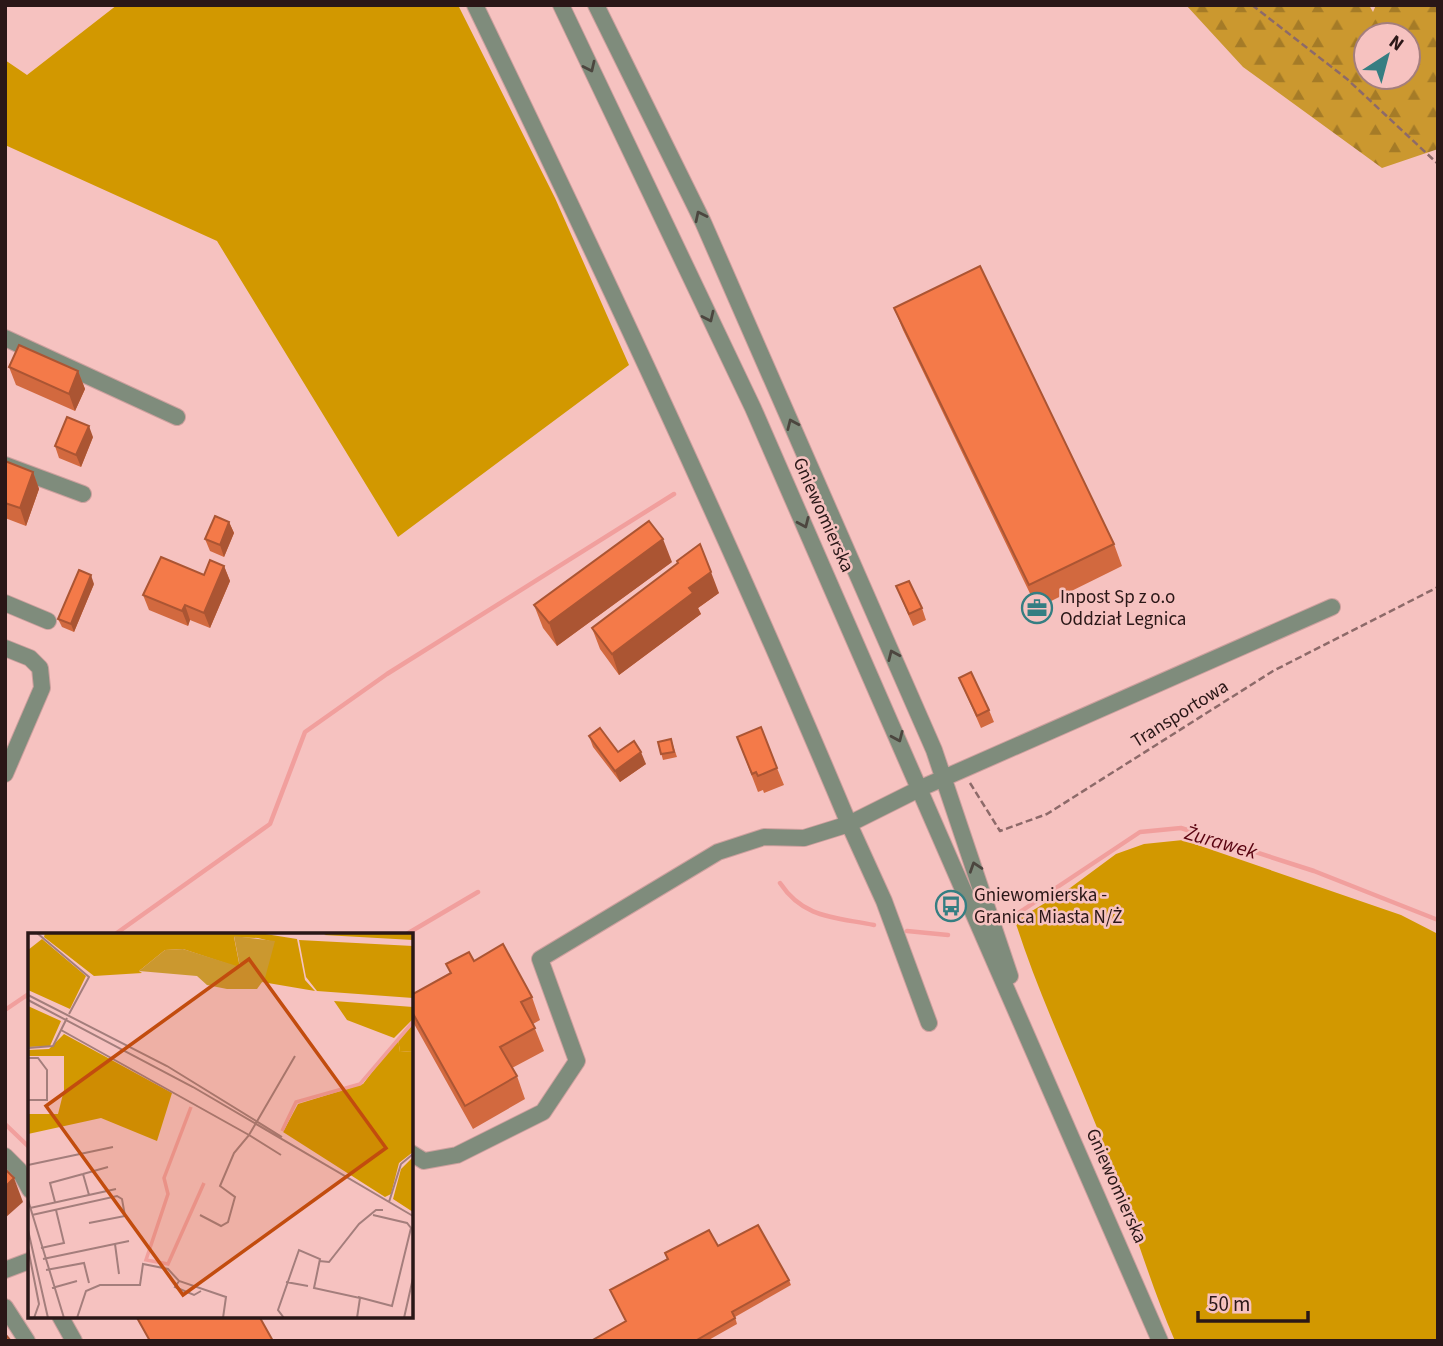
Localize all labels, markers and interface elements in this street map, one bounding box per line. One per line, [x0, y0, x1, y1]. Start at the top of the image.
north arrow [1352, 21, 1422, 91]
text: N [1383, 29, 1409, 58]
one-way arrow [582, 60, 596, 72]
one-way arrow [694, 211, 708, 223]
one-way arrow [701, 309, 715, 322]
one-way arrow [786, 419, 800, 431]
street label: Gniewomierska [786, 453, 860, 577]
one-way arrow [796, 516, 810, 529]
place label: Inpost Sp z o.o Oddział Legnica [1060, 584, 1186, 633]
office icon: Inpost Sp z o.o Oddział Legnica [1020, 591, 1054, 625]
one-way arrow [887, 650, 901, 662]
street label: Transportowa [1126, 673, 1234, 755]
one-way arrow [890, 730, 904, 742]
water label: Żurawek [1180, 817, 1262, 867]
one-way arrow [969, 861, 984, 873]
place label: Gniewomierska - Granica Miasta N/Ż [974, 882, 1123, 931]
bus stop icon: Gniewomierska - Granica Miasta N/Ż [934, 889, 968, 923]
inset map [28, 933, 413, 1318]
street label: Gniewomierska [1079, 1124, 1153, 1248]
scale bar [1198, 1280, 1308, 1324]
text: 50 m [1208, 1289, 1250, 1319]

